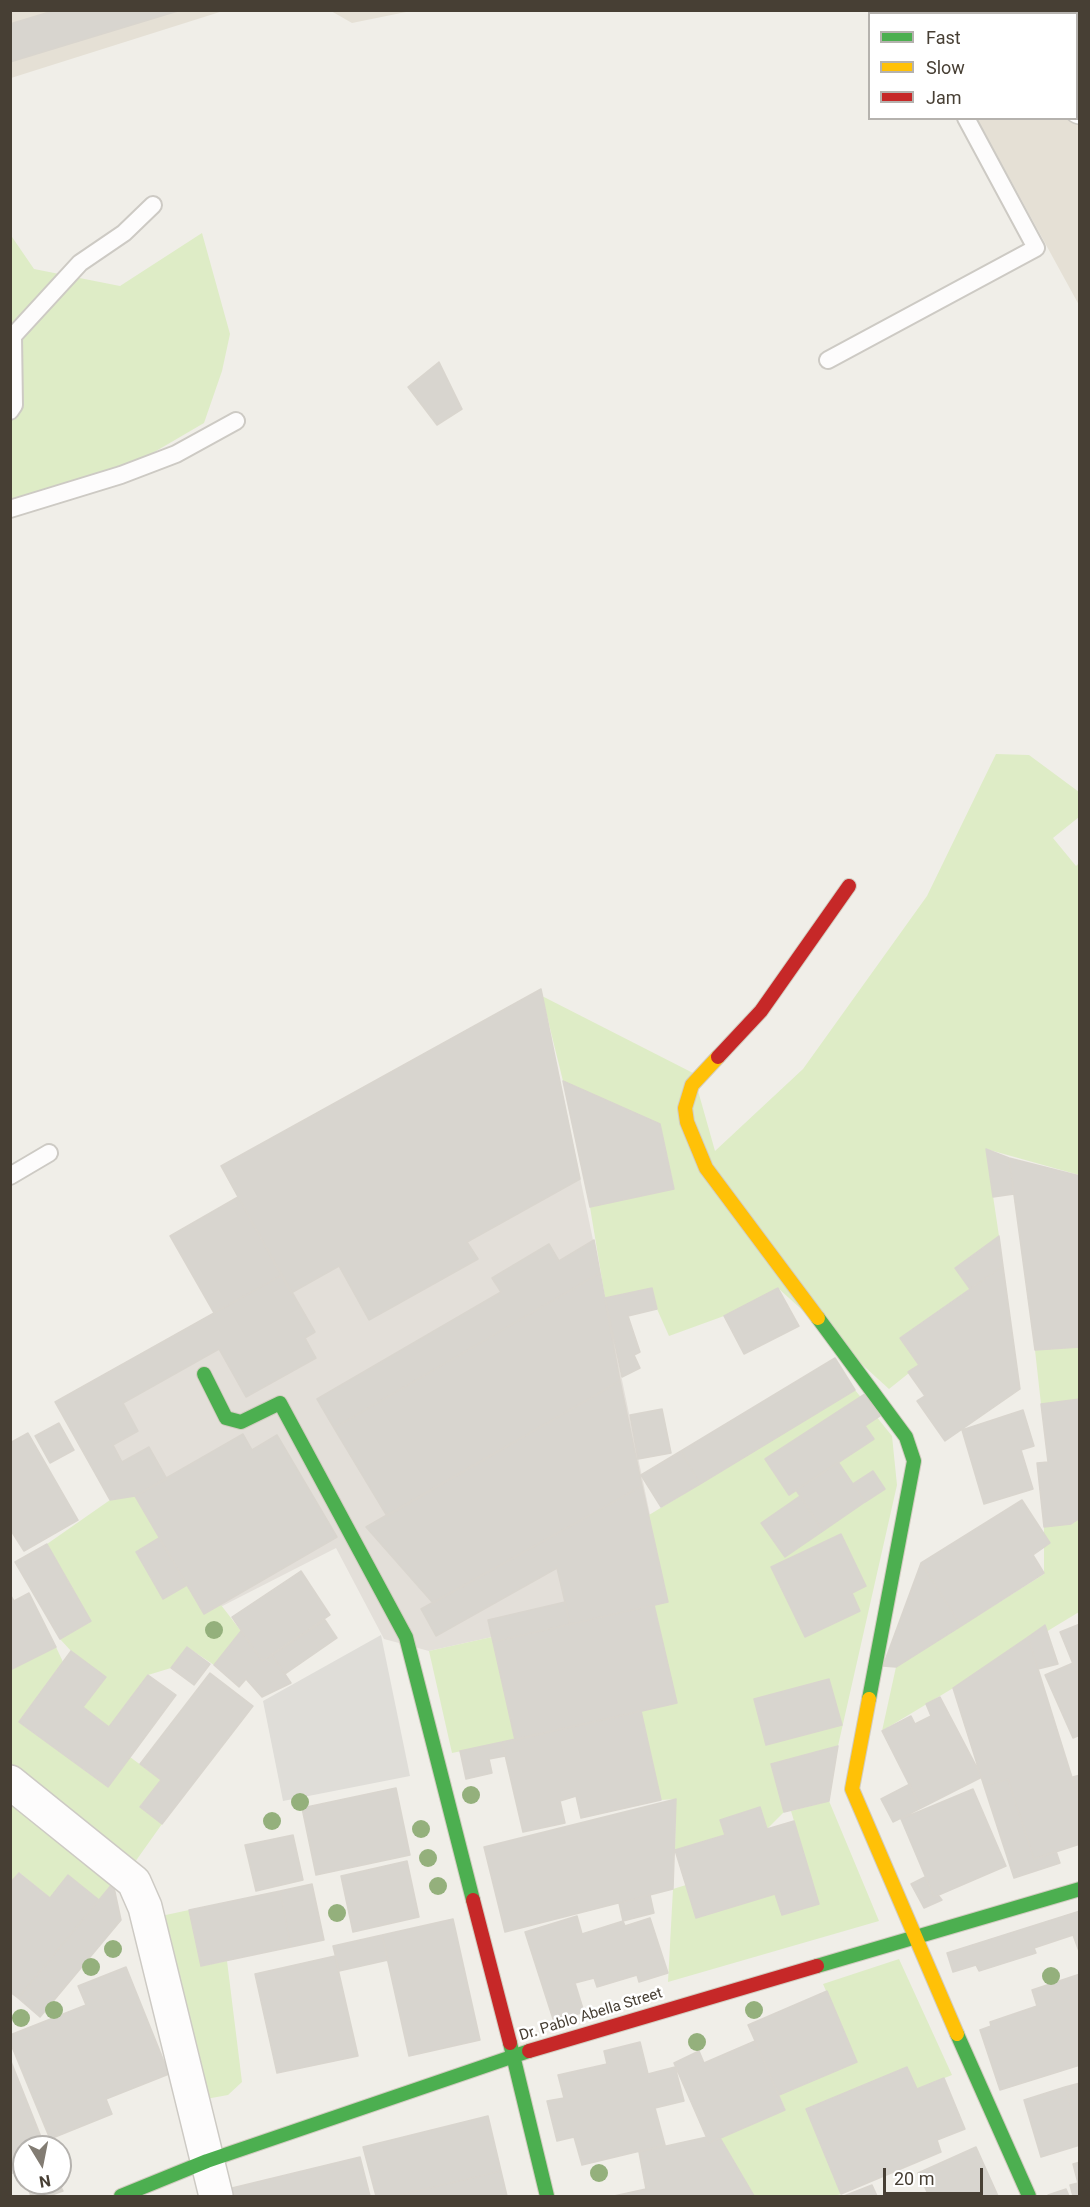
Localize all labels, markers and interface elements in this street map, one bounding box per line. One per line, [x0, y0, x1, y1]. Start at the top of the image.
legend [868, 12, 1078, 120]
text: Fast [926, 27, 961, 48]
text: Slow [926, 57, 965, 78]
text: Jam [926, 87, 962, 108]
street label: Dr. Pablo Abella Street [517, 1985, 665, 2045]
north arrow [12, 2135, 72, 2195]
scale bar [886, 2156, 986, 2194]
text: 20 m [894, 2168, 934, 2189]
text: N [38, 2171, 52, 2192]

